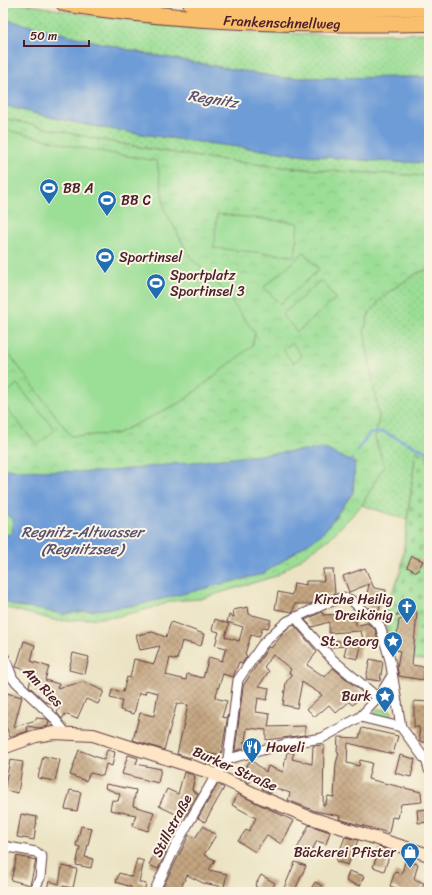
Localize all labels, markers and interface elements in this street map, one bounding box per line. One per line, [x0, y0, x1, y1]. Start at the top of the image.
street label: Frankenschnellweg [223, 8, 341, 36]
scale bar [24, 22, 89, 48]
text: 50 m [30, 25, 57, 47]
water label: Regnitz [186, 82, 242, 116]
place label: BB A [63, 176, 94, 201]
sports icon: BB A [38, 177, 60, 205]
place label: BB C [121, 188, 151, 213]
sports icon: BB C [96, 189, 118, 217]
place label: Sportinsel [119, 245, 183, 270]
sports icon: Sportinsel [94, 246, 116, 274]
place label: Sportplatz Sportinsel 3 [170, 263, 245, 304]
sports icon: Sportplatz Sportinsel 3 [145, 272, 167, 300]
water label: Regnitz-Altwasser (Regnitzsee) [21, 519, 146, 562]
place label: Kirche Heilig Dreikönig [314, 587, 393, 628]
church icon: Kirche Heilig Dreikönig [396, 596, 418, 624]
place label: St. Georg [320, 629, 379, 654]
place icon: St. Georg [382, 630, 404, 658]
street label: Am Ries [16, 660, 70, 714]
place label: Burk [341, 684, 372, 709]
place icon: Burk [374, 685, 396, 713]
place label: Haveli [266, 735, 306, 760]
restaurant icon: Haveli [241, 736, 263, 764]
street label: Burker Straße [189, 739, 281, 799]
street label: Stillstraße [145, 790, 199, 862]
place label: Bäckerei Pfister [294, 840, 397, 865]
shop icon: Bäckerei Pfister [399, 841, 421, 869]

